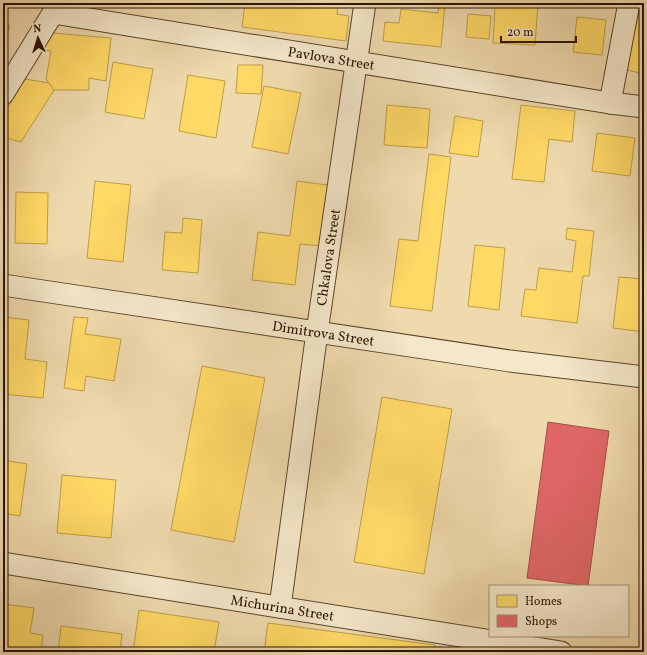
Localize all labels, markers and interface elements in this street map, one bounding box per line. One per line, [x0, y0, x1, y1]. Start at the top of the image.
north arrow [18, 18, 58, 58]
scale bar [501, 18, 576, 44]
text: N [33, 22, 42, 37]
text: 20 m [507, 25, 534, 41]
street label: Pavlova Street [286, 43, 376, 76]
street label: Chkalova Street [313, 208, 346, 307]
street label: Dimitrova Street [271, 317, 376, 352]
legend [489, 585, 629, 637]
street label: Michurina Street [229, 591, 335, 627]
text: Homes [525, 594, 562, 610]
text: Shops [525, 614, 557, 630]

